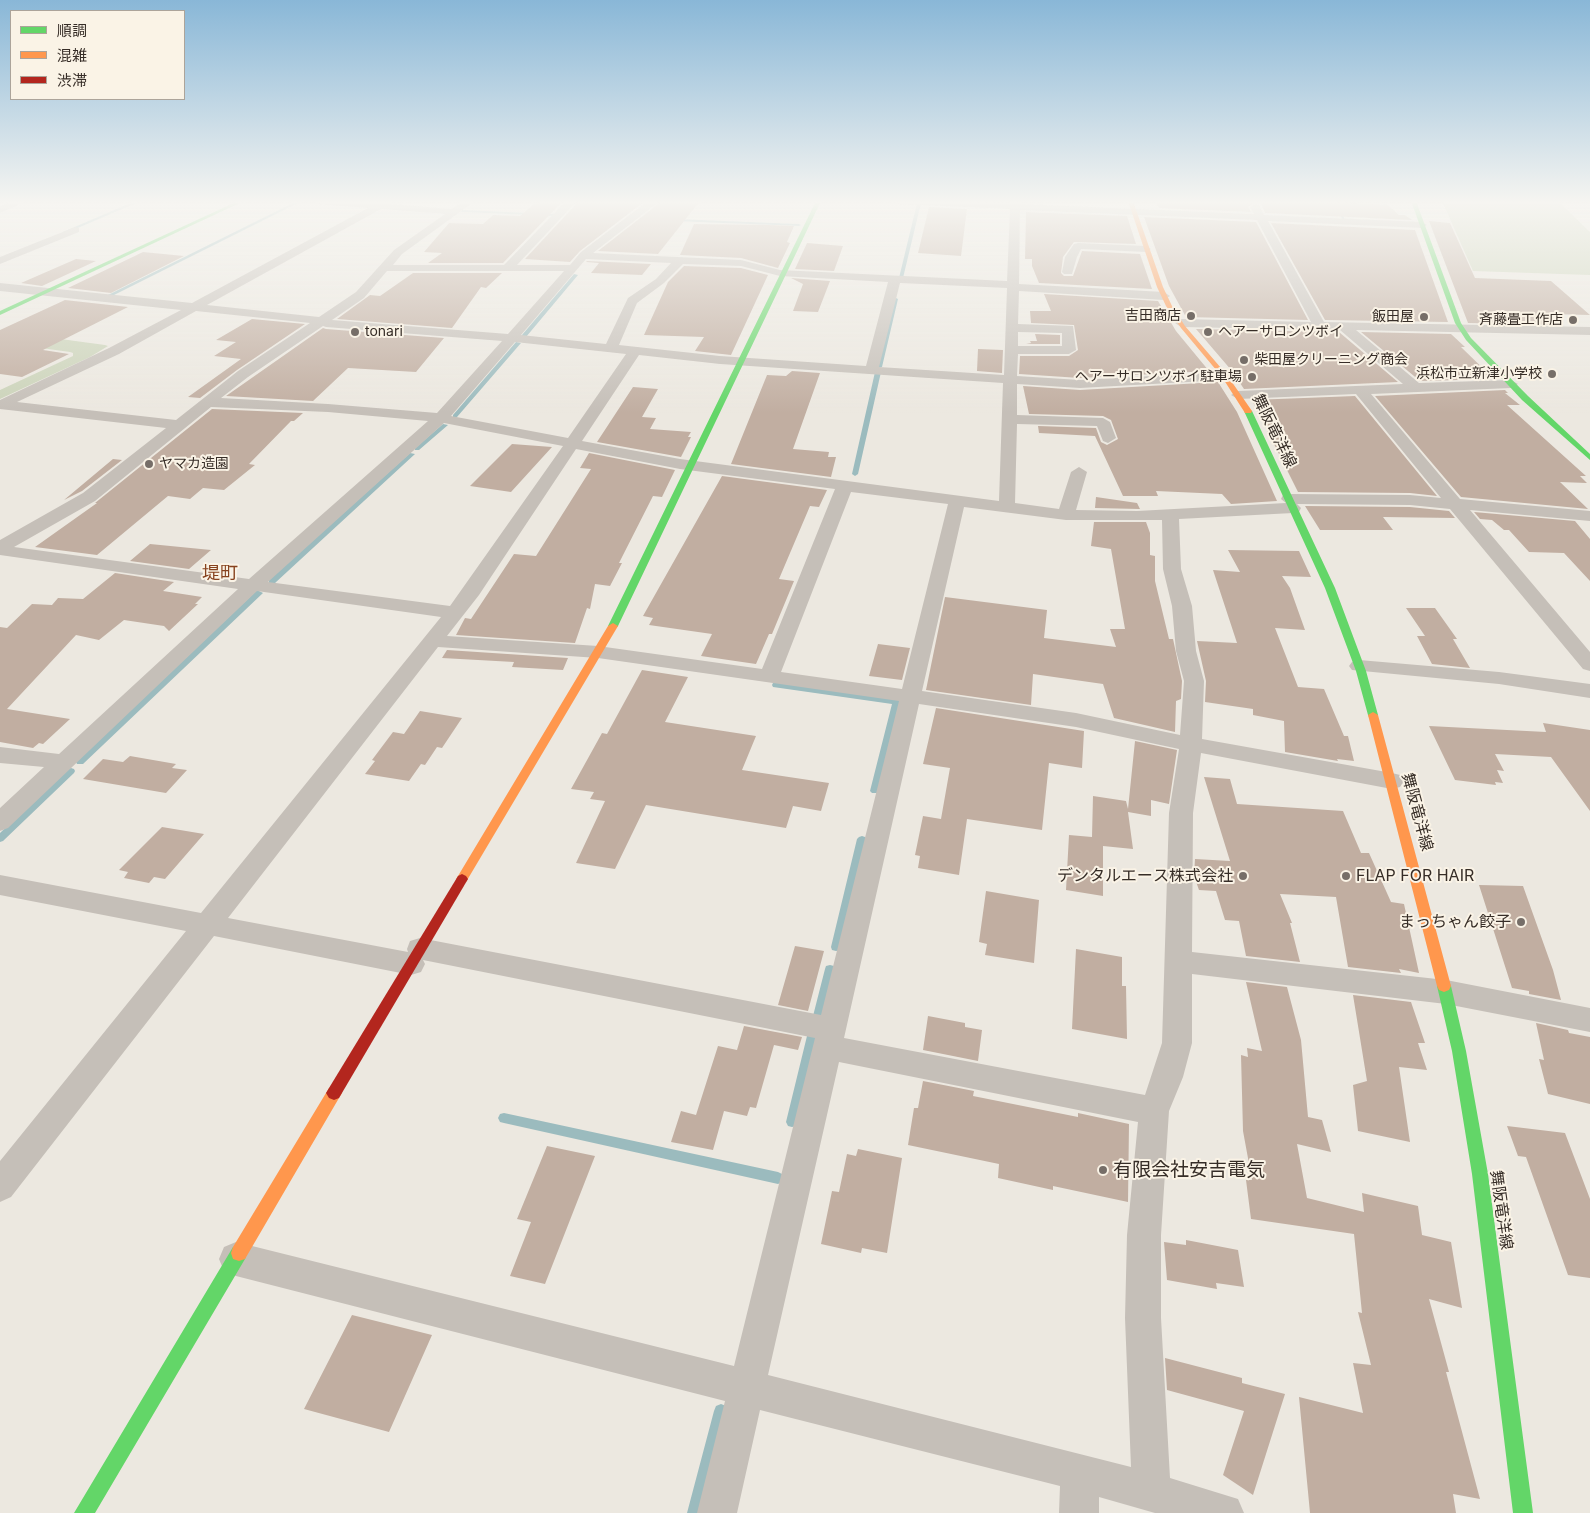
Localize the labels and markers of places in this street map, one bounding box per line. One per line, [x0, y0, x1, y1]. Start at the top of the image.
place label: 吉田商店 [1125, 308, 1181, 324]
place label: 飯田屋 [1372, 309, 1414, 325]
marker: 吉田商店 [1185, 310, 1197, 322]
marker: 飯田屋 [1418, 311, 1430, 323]
place label: 斉藤畳工作店 [1479, 312, 1563, 328]
marker: 斉藤畳工作店 [1567, 314, 1579, 326]
place label: tonari [365, 324, 403, 340]
place label: ヘアーサロンツボイ [1218, 324, 1343, 340]
marker: tonari [349, 326, 361, 338]
marker: ヘアーサロンツボイ [1202, 326, 1214, 338]
place label: 柴田屋クリーニング商会 [1254, 352, 1408, 368]
marker: 柴田屋クリーニング商会 [1238, 354, 1250, 366]
place label: 浜松市立新津小学校 [1416, 366, 1542, 382]
marker: 浜松市立新津小学校 [1546, 368, 1558, 380]
place label: ヘアーサロンツボイ駐車場 [1075, 369, 1242, 385]
marker: ヘアーサロンツボイ駐車場 [1246, 371, 1258, 383]
place label: ヤマカ造園 [159, 456, 229, 472]
marker: ヤマカ造園 [143, 458, 155, 470]
place label: デンタルエース株式会社 [1057, 866, 1233, 886]
place label: FLAP FOR HAIR [1356, 866, 1474, 886]
marker: デンタルエース株式会社 [1237, 870, 1249, 882]
marker: FLAP FOR HAIR [1340, 870, 1352, 882]
place label: まっちゃん餃子 [1399, 912, 1511, 932]
marker: まっちゃん餃子 [1515, 916, 1527, 928]
place label: 有限会社安吉電気 [1113, 1159, 1265, 1181]
marker: 有限会社安吉電気 [1097, 1164, 1109, 1176]

